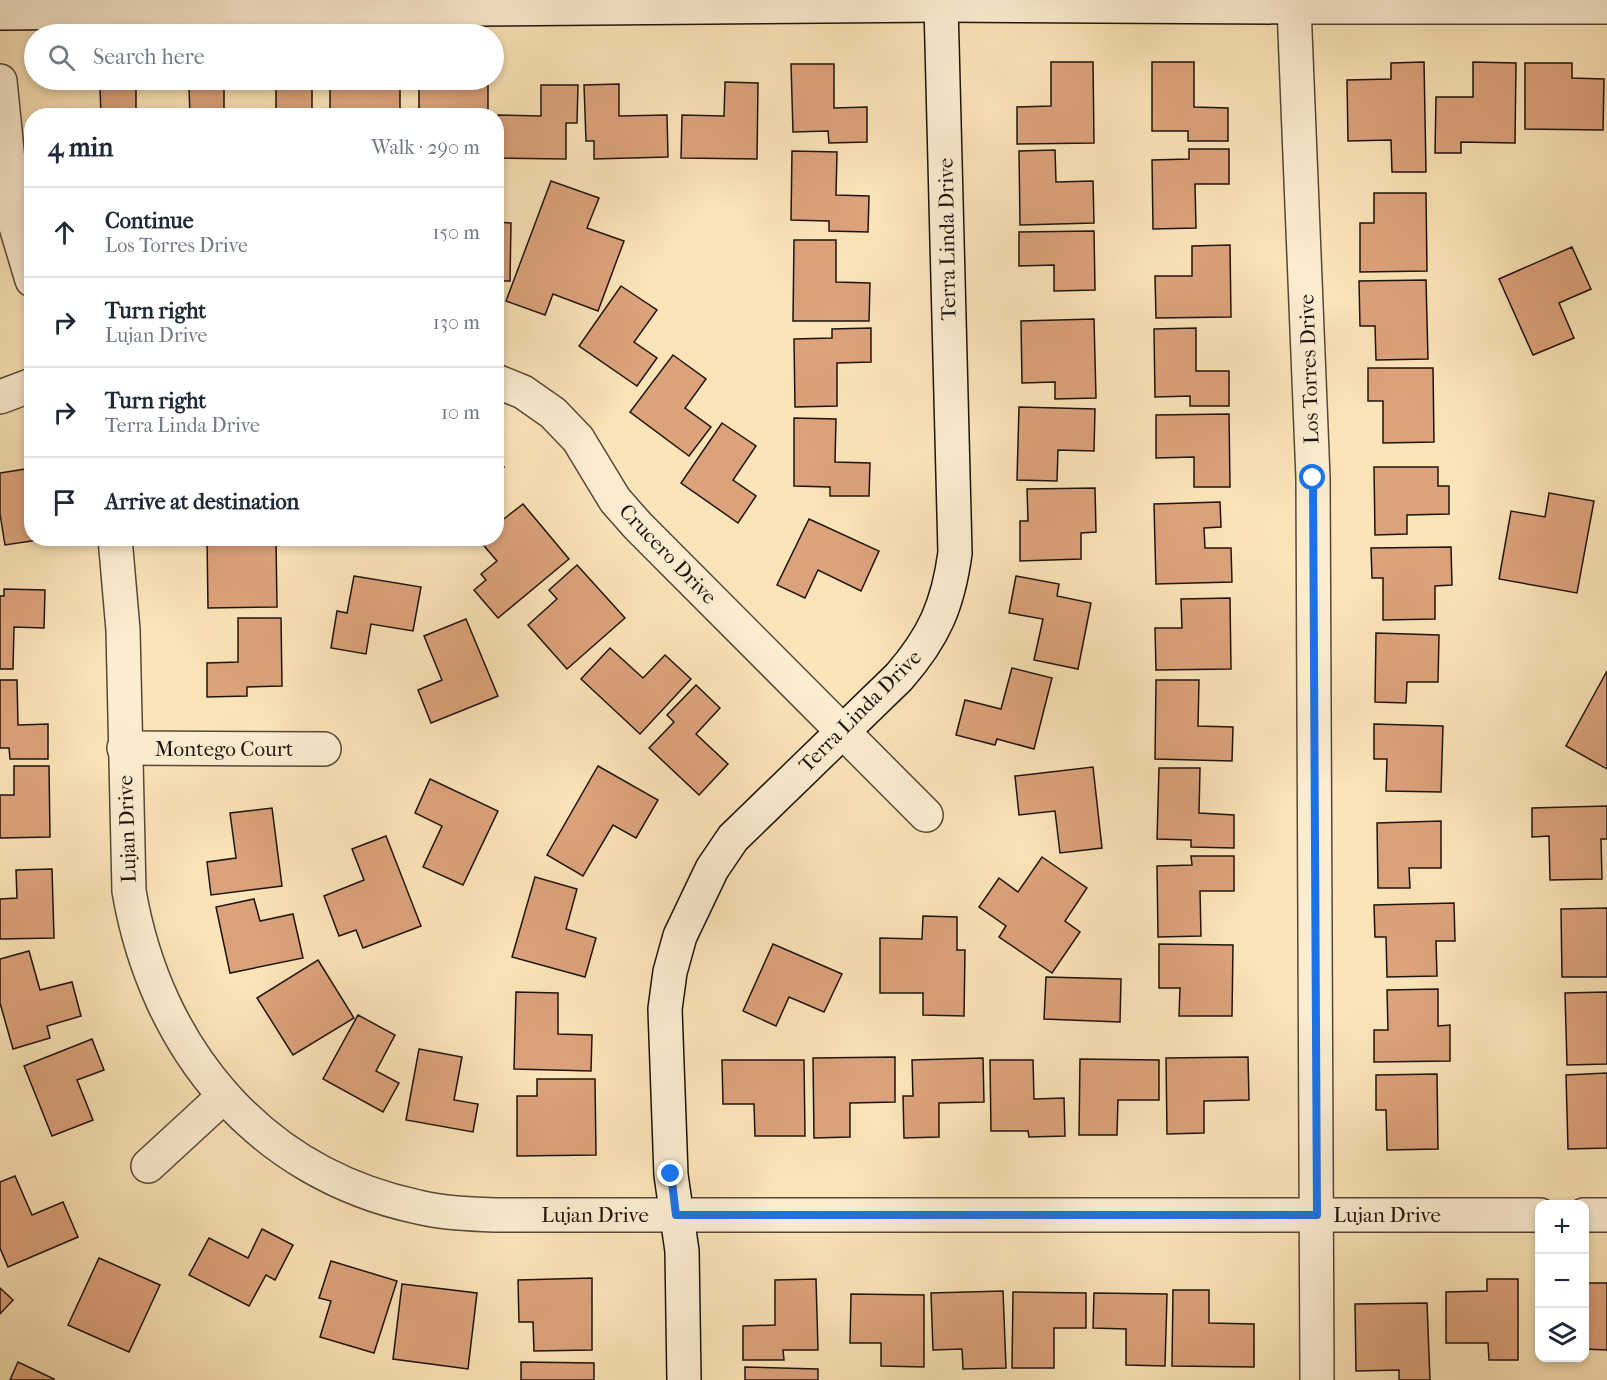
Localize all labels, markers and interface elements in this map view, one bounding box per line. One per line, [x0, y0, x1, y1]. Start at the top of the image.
search box [24, 24, 504, 90]
icon: search [45, 41, 78, 74]
text: Search here [93, 44, 205, 70]
text: 4 min [48, 132, 113, 163]
text: Walk · 290 m [371, 136, 480, 159]
street label: Terra Linda Drive [934, 157, 960, 321]
text: Continue [105, 208, 194, 234]
icon: ahead [48, 216, 81, 249]
text: 150 m [432, 221, 480, 244]
text: Los Torres Drive [105, 234, 248, 257]
street label: Los Torres Drive [1294, 294, 1324, 444]
text: Turn right [105, 298, 206, 324]
icon: right [48, 306, 81, 339]
text: 130 m [433, 311, 480, 334]
text: Lujan Drive [105, 324, 207, 347]
text: Turn right [105, 388, 206, 414]
icon: right [48, 396, 81, 429]
text: 10 m [441, 401, 480, 424]
text: Terra Linda Drive [105, 414, 260, 437]
route start [1299, 464, 1325, 490]
icon: arrive [48, 486, 81, 519]
text: Arrive at destination [105, 489, 299, 515]
street label: Crucero Drive [614, 499, 722, 609]
street label: Terra Linda Drive [794, 645, 926, 777]
street label: Montego Court [155, 737, 294, 761]
street label: Lujan Drive [113, 775, 141, 883]
route end [657, 1160, 683, 1186]
map controls [1535, 1200, 1589, 1362]
button: + [1535, 1200, 1589, 1254]
street label: Lujan Drive [541, 1203, 649, 1227]
street label: Lujan Drive [1333, 1203, 1441, 1227]
button: − [1535, 1254, 1589, 1308]
button: layers [1535, 1308, 1589, 1362]

